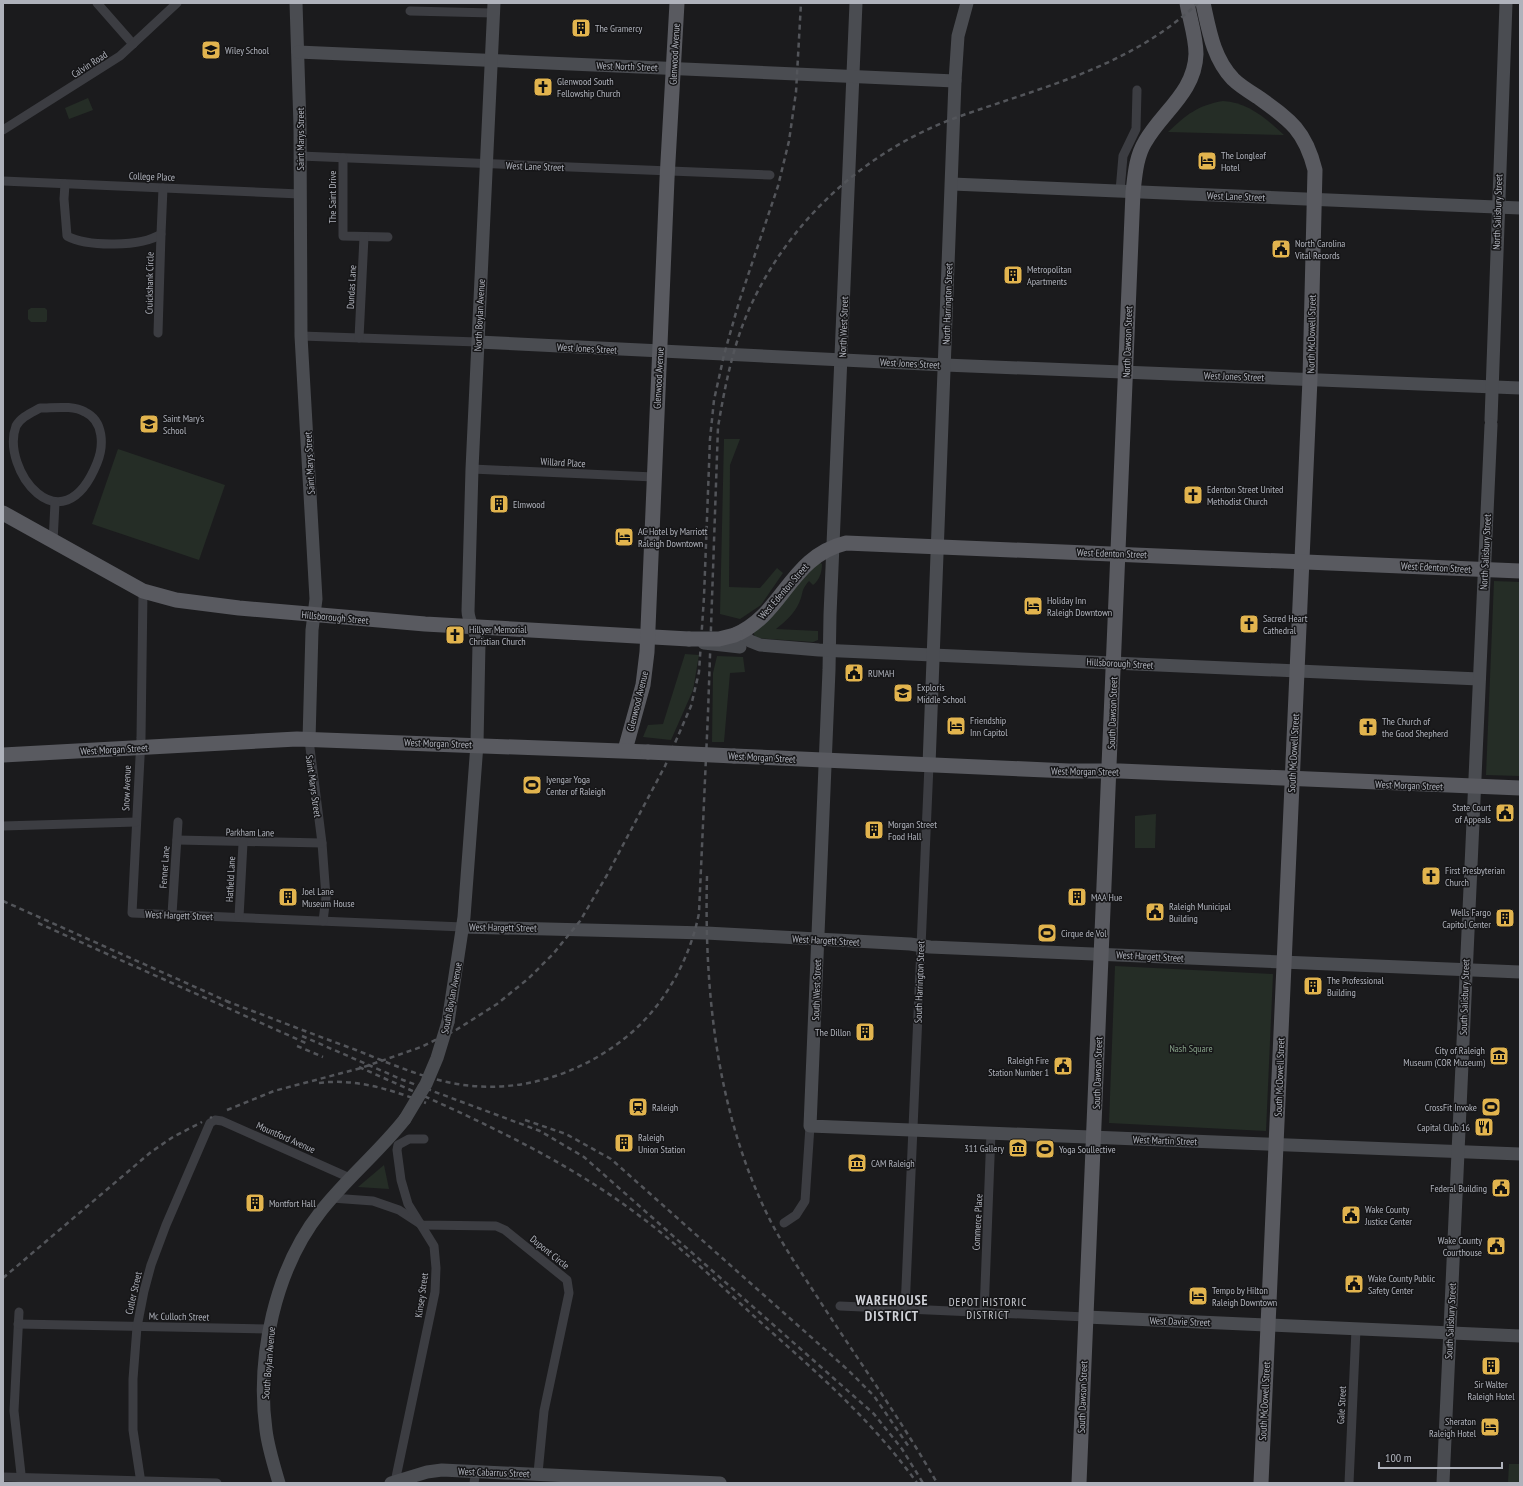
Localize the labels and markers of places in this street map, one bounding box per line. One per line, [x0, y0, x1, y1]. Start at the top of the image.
building icon: The Gramercy [570, 17, 592, 39]
place label: The Gramercy [595, 22, 643, 35]
school or university icon: Wiley School [200, 39, 222, 61]
place label: Wiley School [225, 44, 270, 57]
place label: Glenwood South Fellowship Church [557, 75, 621, 100]
church icon: Glenwood South Fellowship Church [532, 76, 554, 98]
place label: The Longleaf Hotel [1221, 149, 1266, 174]
hotel icon: The Longleaf Hotel [1196, 150, 1218, 172]
place label: North Carolina Vital Records [1294, 237, 1345, 262]
public building icon: North Carolina Vital Records [1270, 238, 1292, 260]
place label: Metropolitan Apartments [1027, 263, 1072, 288]
building icon: Metropolitan Apartments [1002, 264, 1024, 286]
place label: Saint Mary's School [163, 412, 205, 437]
school or university icon: Saint Mary's School [138, 413, 160, 435]
place label: Edenton Street United Methodist Church [1207, 483, 1283, 508]
church icon: Edenton Street United Methodist Church [1182, 484, 1204, 506]
building icon: Elmwood [488, 493, 510, 515]
place label: Elmwood [513, 498, 545, 511]
place label: AC Hotel by Marriott Raleigh Downtown [638, 525, 708, 550]
hotel icon: AC Hotel by Marriott Raleigh Downtown [613, 526, 635, 548]
place label: Holiday Inn Raleigh Downtown [1047, 594, 1112, 619]
hotel icon: Holiday Inn Raleigh Downtown [1022, 595, 1044, 617]
place label: Sacred Heart Cathedral [1263, 612, 1308, 637]
church icon: Sacred Heart Cathedral [1238, 613, 1260, 635]
place label: Hillyer Memorial Christian Church [469, 623, 527, 648]
church icon: Hillyer Memorial Christian Church [444, 624, 466, 646]
public building icon: RUMAH [843, 662, 865, 684]
place label: RUMAH [868, 667, 894, 680]
place label: Exploris Middle School [917, 681, 967, 706]
school or university icon: Exploris Middle School [892, 682, 914, 704]
place label: Friendship Inn Capitol [970, 714, 1008, 739]
hotel icon: Friendship Inn Capitol [945, 715, 967, 737]
place label: The Church of the Good Shepherd [1382, 715, 1448, 740]
church icon: The Church of the Good Shepherd [1357, 716, 1379, 738]
place label: Iyengar Yoga Center of Raleigh [546, 773, 606, 798]
sports icon: Iyengar Yoga Center of Raleigh [521, 774, 543, 796]
place label: State Court of Appeals [1452, 801, 1492, 826]
public building icon: State Court of Appeals [1494, 802, 1516, 824]
place label: Morgan Street Food Hall [888, 818, 937, 843]
building icon: Morgan Street Food Hall [863, 819, 885, 841]
place label: First Presbyterian Church [1445, 864, 1505, 889]
church icon: First Presbyterian Church [1420, 865, 1442, 887]
place label: Joel Lane Museum House [301, 885, 355, 910]
building icon: Joel Lane Museum House [277, 886, 299, 908]
building icon: MAA Hue [1066, 886, 1088, 908]
place label: MAA Hue [1091, 891, 1122, 904]
place label: Raleigh Municipal Building [1169, 900, 1232, 925]
public building icon: Raleigh Municipal Building [1144, 901, 1166, 923]
place label: Wells Fargo Capitol Center [1442, 906, 1491, 931]
building icon: Wells Fargo Capitol Center [1494, 907, 1516, 929]
sports icon: Cirque de Vol [1036, 922, 1058, 944]
place label: Cirque de Vol [1061, 927, 1107, 940]
place label: The Professional Building [1327, 974, 1385, 999]
building icon: The Professional Building [1302, 975, 1324, 997]
building icon: The Dillon [854, 1021, 876, 1043]
place label: The Dillon [815, 1026, 851, 1039]
place label: City of Raleigh Museum (COR Museum) [1403, 1044, 1486, 1069]
museum icon: City of Raleigh Museum (COR Museum) [1488, 1045, 1510, 1067]
place label: Raleigh Fire Station Number 1 [988, 1054, 1049, 1079]
public building icon: Raleigh Fire Station Number 1 [1052, 1055, 1074, 1077]
station icon: Raleigh [627, 1096, 649, 1118]
sports icon: CrossFit Invoke [1480, 1096, 1502, 1118]
place label: Raleigh [652, 1101, 678, 1114]
place label: CrossFit Invoke [1425, 1101, 1477, 1114]
restaurant icon: Capital Club 16 [1473, 1116, 1495, 1138]
place label: Capital Club 16 [1417, 1121, 1470, 1134]
place label: Raleigh Union Station [638, 1131, 685, 1156]
building icon: Raleigh Union Station [613, 1132, 635, 1154]
museum icon: 311 Gallery [1007, 1137, 1029, 1159]
sports icon: Yoga Soullective [1034, 1138, 1056, 1160]
place label: 311 Gallery [964, 1142, 1004, 1155]
place label: Yoga Soullective [1059, 1143, 1116, 1156]
museum icon: CAM Raleigh [846, 1152, 868, 1174]
place label: CAM Raleigh [871, 1157, 915, 1170]
public building icon: Federal Building [1490, 1177, 1512, 1199]
place label: Federal Building [1430, 1182, 1487, 1195]
building icon: Montfort Hall [244, 1192, 266, 1214]
place label: Montfort Hall [269, 1197, 316, 1210]
place label: Wake County Justice Center [1364, 1203, 1412, 1228]
public building icon: Wake County Justice Center [1340, 1204, 1362, 1226]
place label: Wake County Courthouse [1438, 1234, 1482, 1259]
public building icon: Wake County Courthouse [1485, 1235, 1507, 1257]
place label: Wake County Public Safety Center [1368, 1272, 1435, 1297]
public building icon: Wake County Public Safety Center [1343, 1273, 1365, 1295]
place label: Tempo by Hilton Raleigh Downtown [1212, 1284, 1277, 1309]
hotel icon: Tempo by Hilton Raleigh Downtown [1187, 1285, 1209, 1307]
building icon: Sir Walter Raleigh Hotel [1480, 1355, 1502, 1377]
place label: Sir Walter Raleigh Hotel [1467, 1378, 1515, 1403]
place label: Sheraton Raleigh Hotel [1429, 1415, 1477, 1440]
hotel icon: Sheraton Raleigh Hotel [1479, 1416, 1501, 1438]

